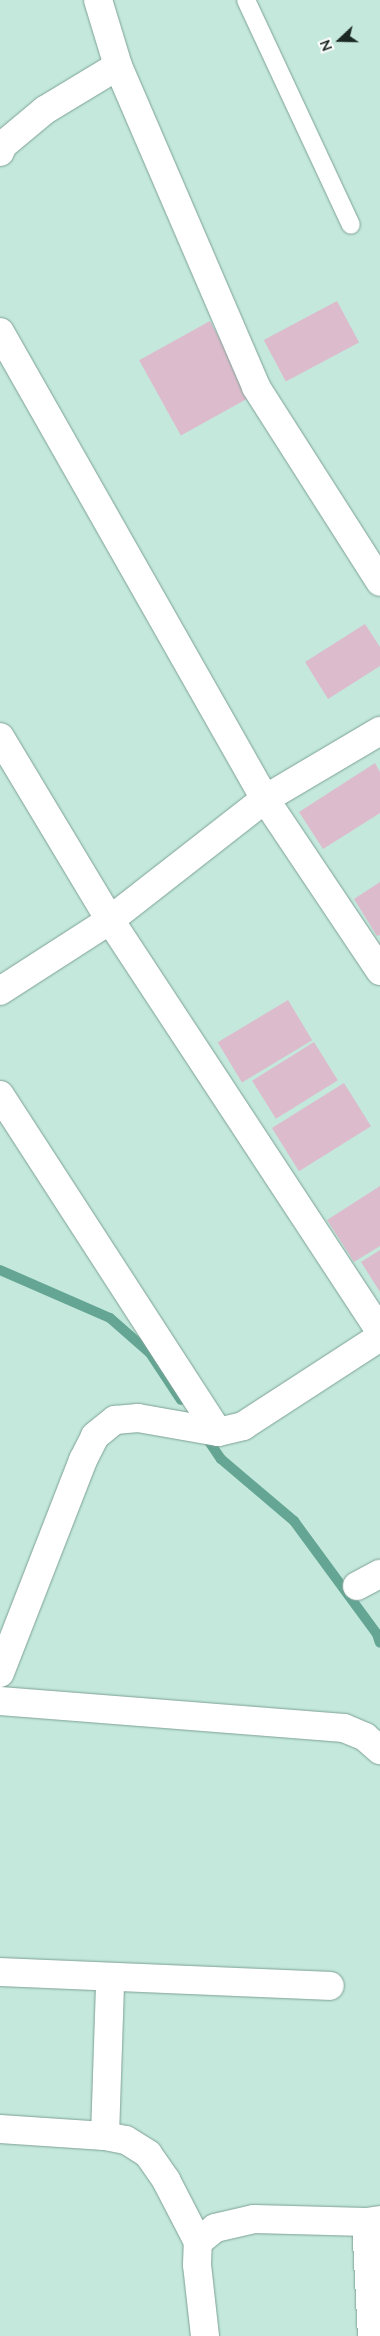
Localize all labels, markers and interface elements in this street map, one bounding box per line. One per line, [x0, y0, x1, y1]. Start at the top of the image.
north arrow [315, 15, 365, 65]
text: N [316, 37, 335, 54]

